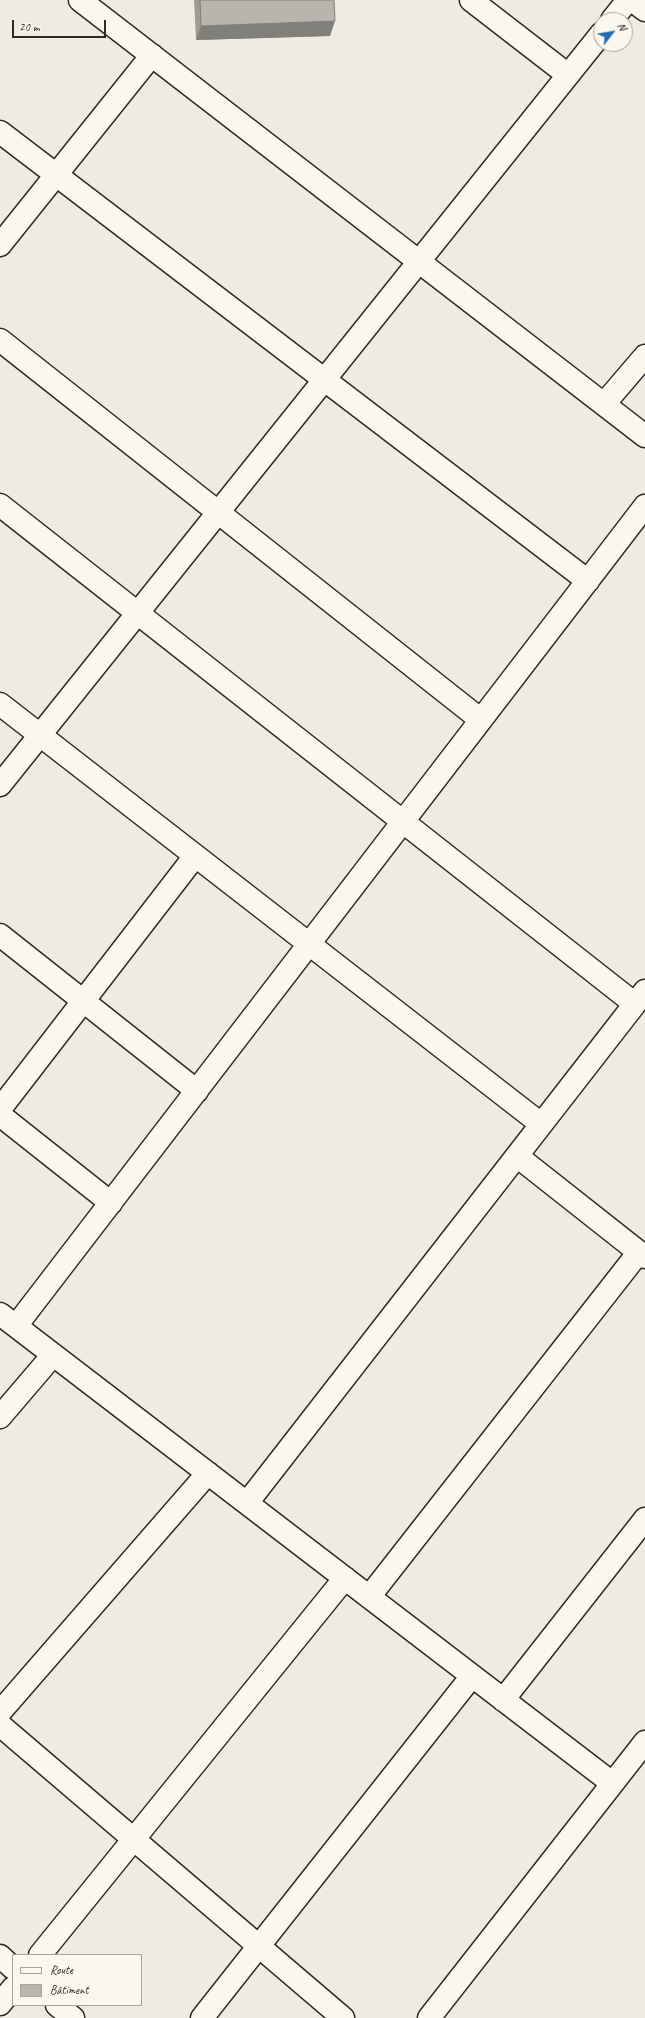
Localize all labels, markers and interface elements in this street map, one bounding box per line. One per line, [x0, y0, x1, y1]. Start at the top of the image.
scale bar [14, 12, 108, 38]
north arrow [593, 12, 633, 52]
text: 20 m [19, 19, 39, 35]
text: N [615, 20, 630, 33]
legend [12, 1954, 142, 2006]
text: Route [50, 1962, 73, 1978]
text: Bâtiment [50, 1982, 88, 1998]

